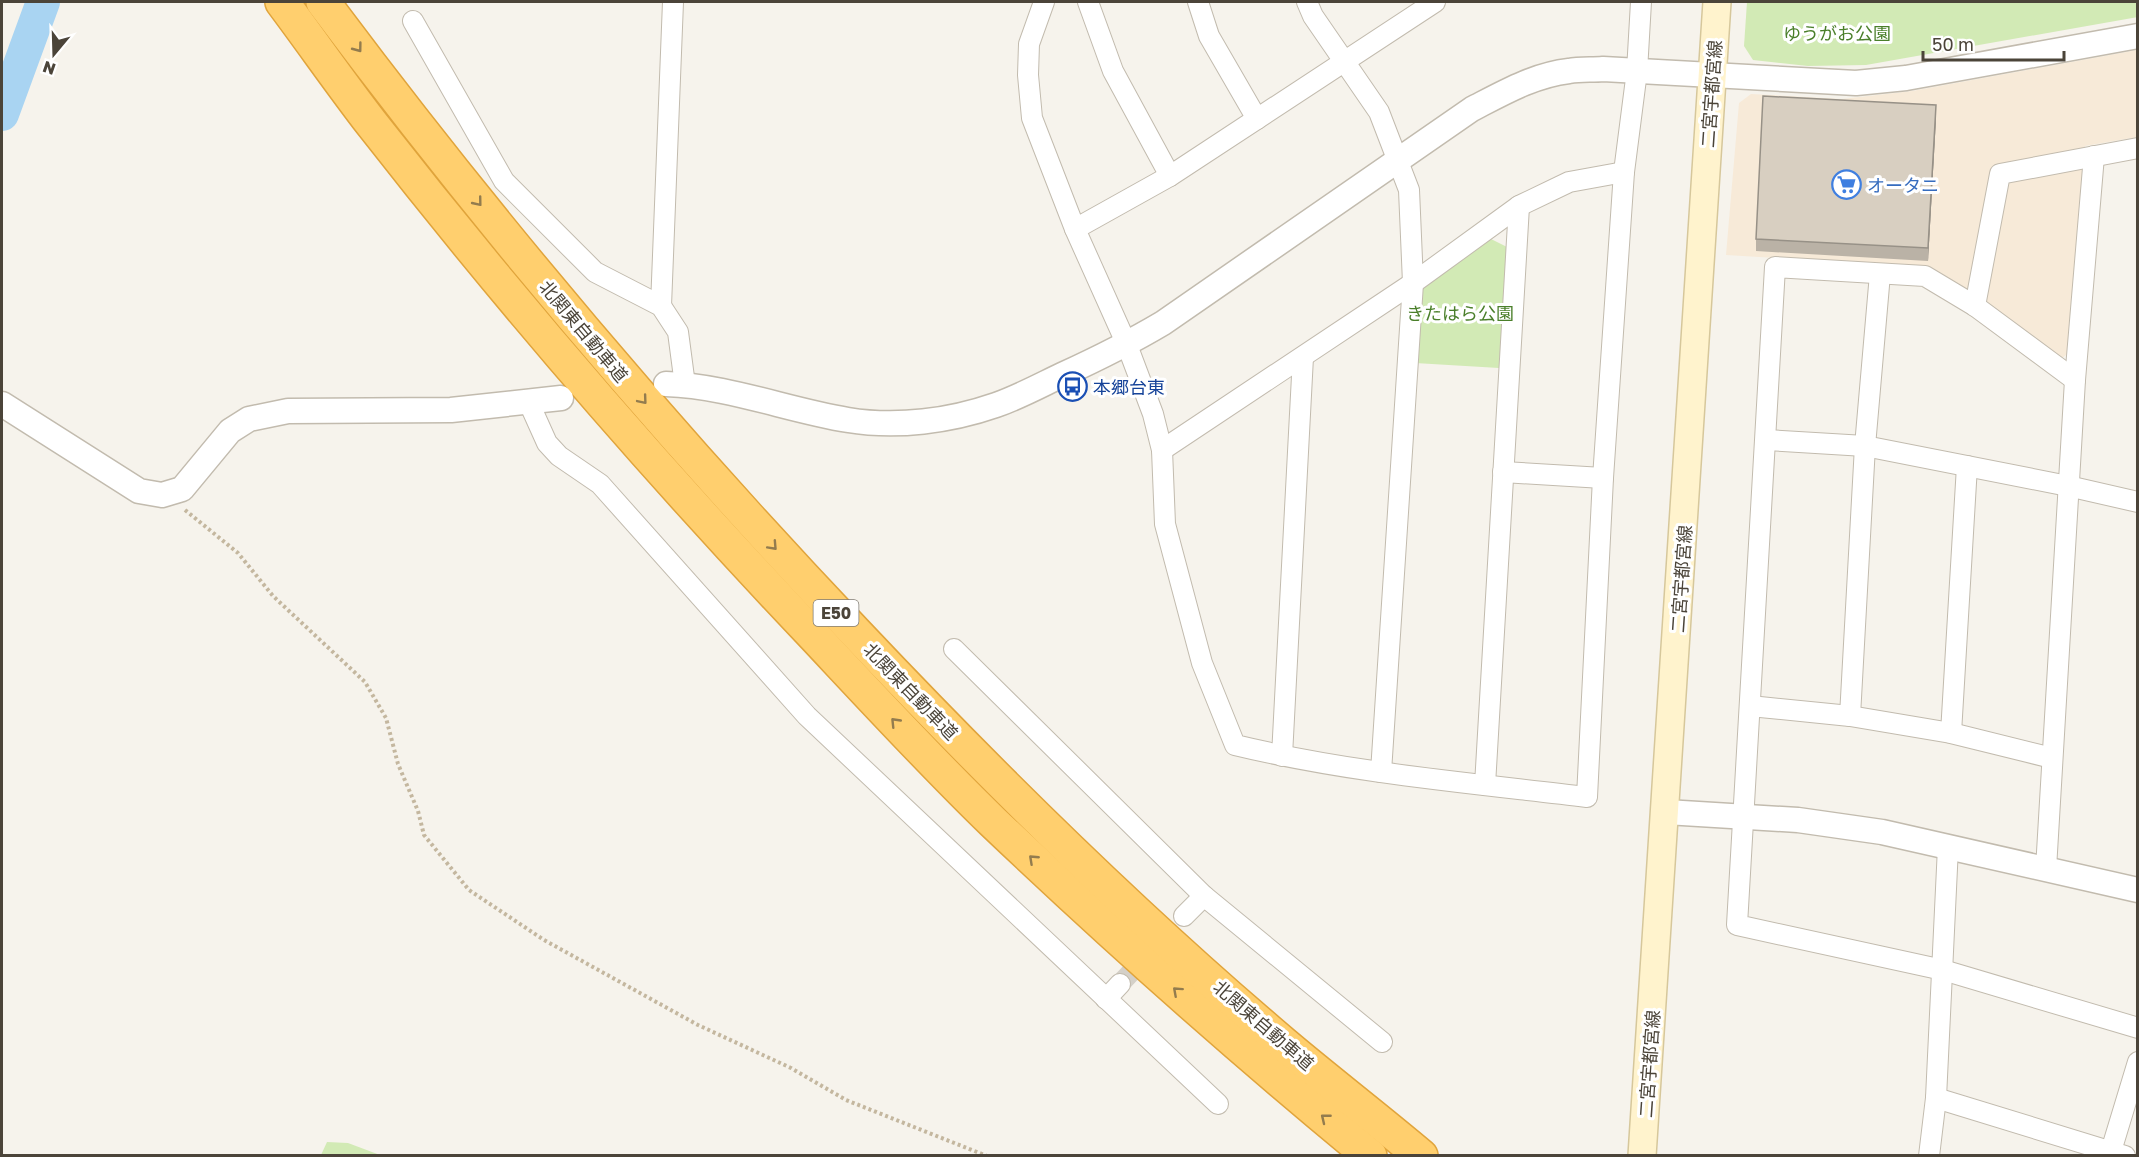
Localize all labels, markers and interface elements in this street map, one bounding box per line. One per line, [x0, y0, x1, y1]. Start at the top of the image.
park label: ゆうがお公園 [1783, 22, 1891, 44]
north arrow [24, 24, 84, 84]
scale bar [1923, 24, 2064, 62]
text: 50 m [1932, 33, 1974, 55]
street label: 二宮宇都宮線 [1696, 39, 1726, 149]
one-way arrow [350, 42, 361, 53]
text: N [40, 57, 58, 80]
supermarket icon: オータニ [1830, 169, 1862, 201]
place label: オータニ [1867, 174, 1939, 196]
one-way arrow [470, 195, 481, 206]
street label: 北関東自動車道 [535, 276, 633, 386]
park label: きたはら公園 [1406, 302, 1514, 324]
bus stop icon: 本郷台東 [1056, 371, 1088, 403]
place label: 本郷台東 [1093, 376, 1165, 398]
one-way arrow [635, 393, 646, 404]
street label: 二宮宇都宮線 [1666, 524, 1696, 634]
one-way arrow [766, 539, 777, 549]
road number: E50 [814, 600, 858, 626]
street label: 北関東自動車道 [859, 638, 963, 744]
one-way arrow [891, 718, 902, 728]
one-way arrow [1030, 856, 1041, 867]
street label: 北関東自動車道 [1209, 975, 1319, 1075]
one-way arrow [1173, 987, 1184, 998]
street label: 二宮宇都宮線 [1634, 1009, 1664, 1119]
one-way arrow [1321, 1115, 1332, 1126]

